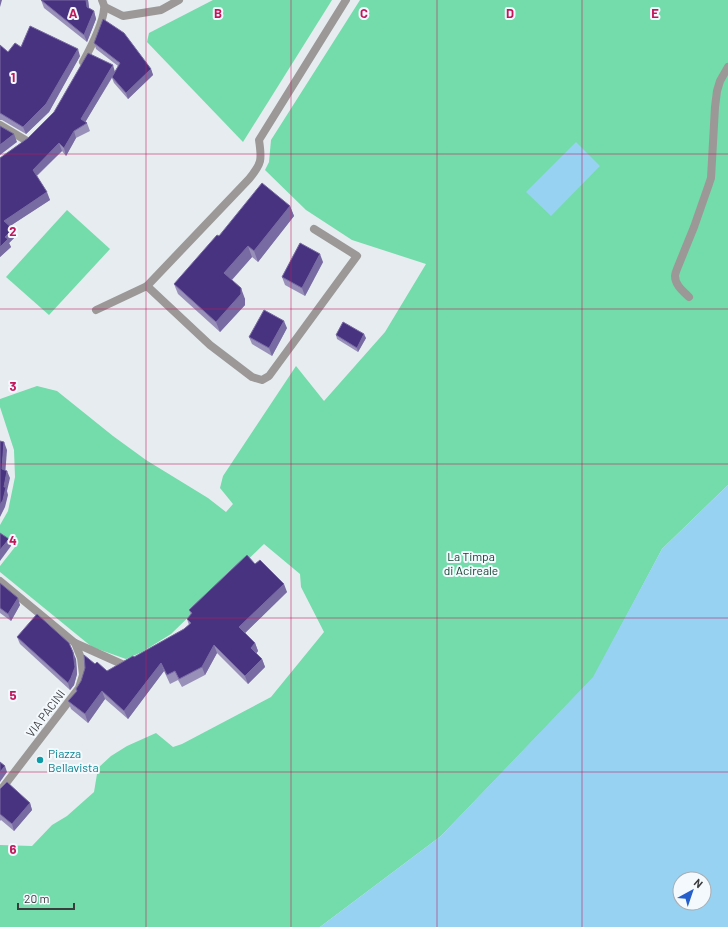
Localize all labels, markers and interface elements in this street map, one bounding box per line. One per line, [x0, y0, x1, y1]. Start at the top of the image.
text: A [69, 5, 78, 21]
text: B [214, 5, 222, 21]
text: C [360, 5, 368, 21]
text: D [506, 5, 514, 21]
text: E [651, 5, 659, 21]
text: 1 [11, 69, 15, 85]
text: 2 [9, 223, 17, 239]
text: 3 [9, 378, 17, 394]
text: 4 [9, 532, 17, 548]
park label: La Timpa di Acireale [444, 549, 498, 577]
text: 5 [9, 687, 17, 703]
street label: VIA PACINI [23, 687, 67, 739]
place label: Piazza Bellavista [48, 746, 99, 774]
marker: Piazza Bellavista [35, 755, 45, 765]
text: 6 [10, 841, 17, 857]
north arrow [672, 871, 712, 911]
text: N [692, 876, 706, 890]
scale bar [18, 885, 74, 911]
text: 20 m [24, 891, 50, 905]

